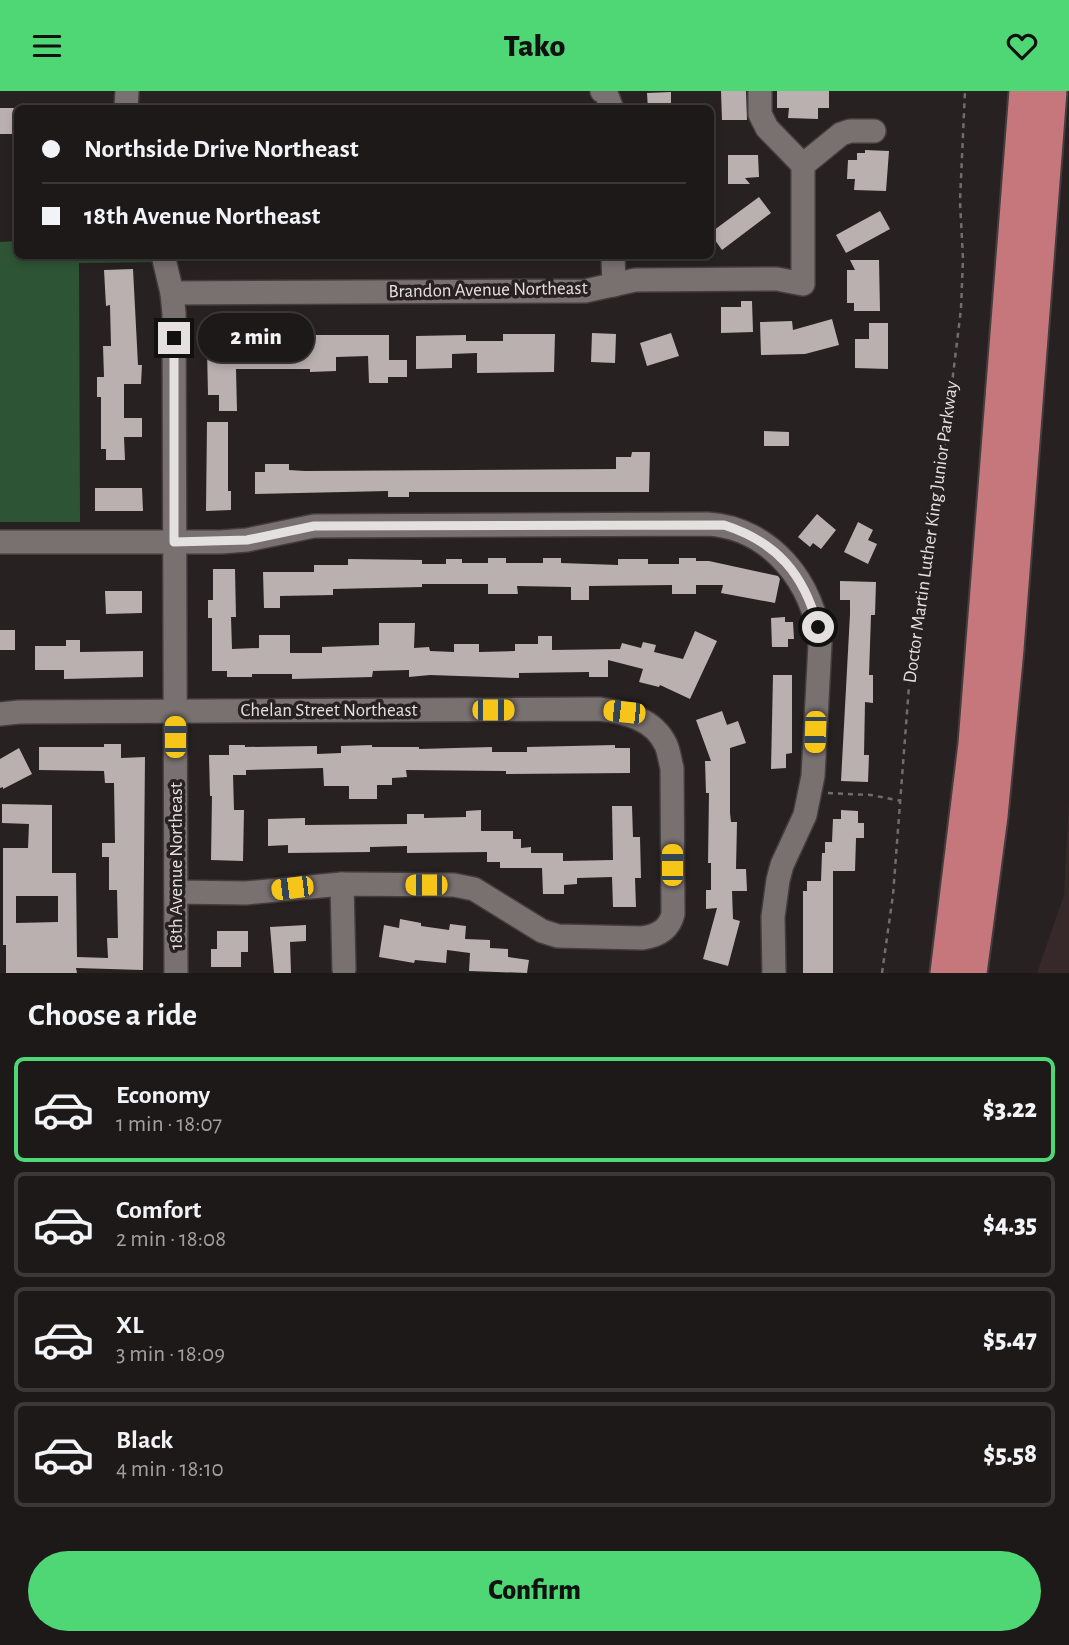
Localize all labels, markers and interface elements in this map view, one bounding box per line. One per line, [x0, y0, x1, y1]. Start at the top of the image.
icon: menu [28, 27, 66, 65]
icon: heart [1003, 27, 1041, 65]
text: Tako [504, 30, 565, 62]
text: Northside Drive Northeast [84, 136, 358, 162]
text: 18th Avenue Northeast [84, 203, 320, 229]
street label: Brandon Avenue Northeast [388, 279, 588, 301]
callout: 2 min [198, 313, 314, 363]
route end [158, 322, 190, 354]
text: 2 min [230, 326, 282, 349]
street label: Doctor Martin Luther King Junior Parkway [900, 380, 962, 684]
route start [802, 611, 834, 643]
car [603, 699, 646, 725]
car [473, 700, 515, 721]
street label: Chelan Street Northeast [240, 701, 418, 720]
car [804, 711, 827, 753]
car [165, 716, 186, 758]
street label: 18th Avenue Northeast [167, 782, 186, 950]
car [662, 844, 683, 886]
car [270, 875, 315, 901]
car [406, 875, 448, 896]
text: Choose a ride [28, 999, 197, 1031]
icon: car [32, 1078, 95, 1141]
text: Economy [116, 1082, 210, 1108]
text: $3.22 [983, 1096, 1037, 1122]
text: 1 min · 18:07 [116, 1113, 222, 1136]
icon: car [32, 1193, 95, 1256]
text: Comfort [116, 1197, 201, 1223]
text: $4.35 [983, 1211, 1037, 1237]
text: 2 min · 18:08 [116, 1228, 226, 1251]
icon: car [32, 1308, 95, 1371]
text: XL [116, 1312, 143, 1338]
text: $5.47 [983, 1326, 1037, 1352]
text: 3 min · 18:09 [116, 1343, 225, 1366]
icon: car [32, 1423, 95, 1486]
text: Black [116, 1427, 173, 1453]
text: $5.58 [983, 1441, 1037, 1467]
text: 4 min · 18:10 [116, 1458, 224, 1481]
button: Confirm [28, 1551, 1041, 1631]

